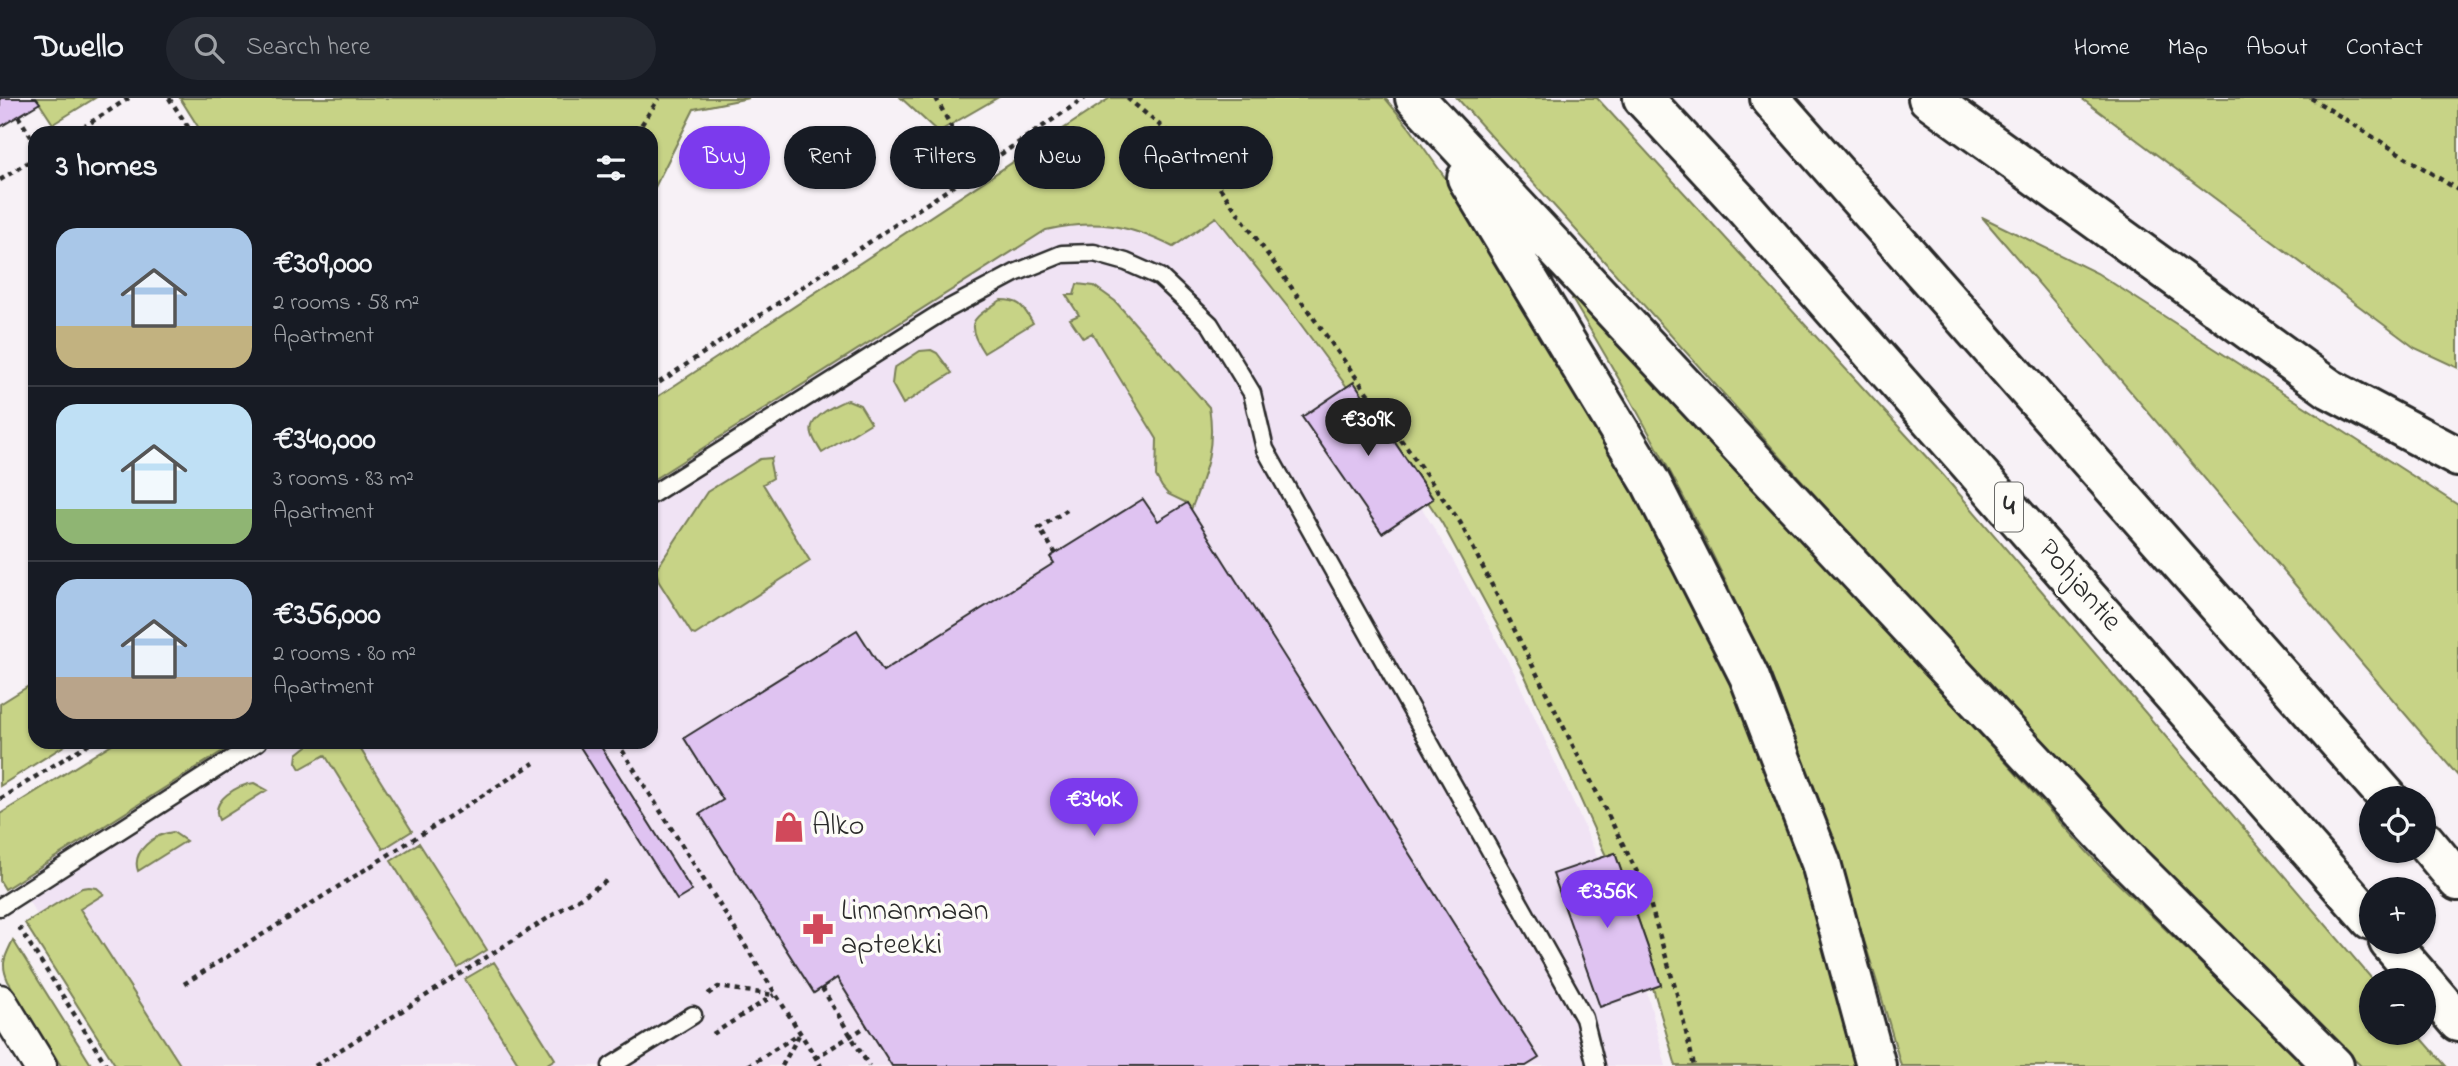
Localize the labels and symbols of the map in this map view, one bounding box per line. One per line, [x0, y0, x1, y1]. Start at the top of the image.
pin: €309K [1319, 398, 1417, 458]
road number: 4 [1995, 482, 2023, 532]
street label: Pohjantie [2026, 530, 2132, 643]
pin: €340K [1045, 778, 1143, 838]
place label: Alko [812, 805, 864, 849]
shop icon: Alko [772, 810, 806, 844]
pin: €356K [1558, 870, 1656, 930]
place label: Linnanmaan apteekki [841, 890, 989, 968]
pharmacy icon: Linnanmaan apteekki [801, 912, 835, 946]

